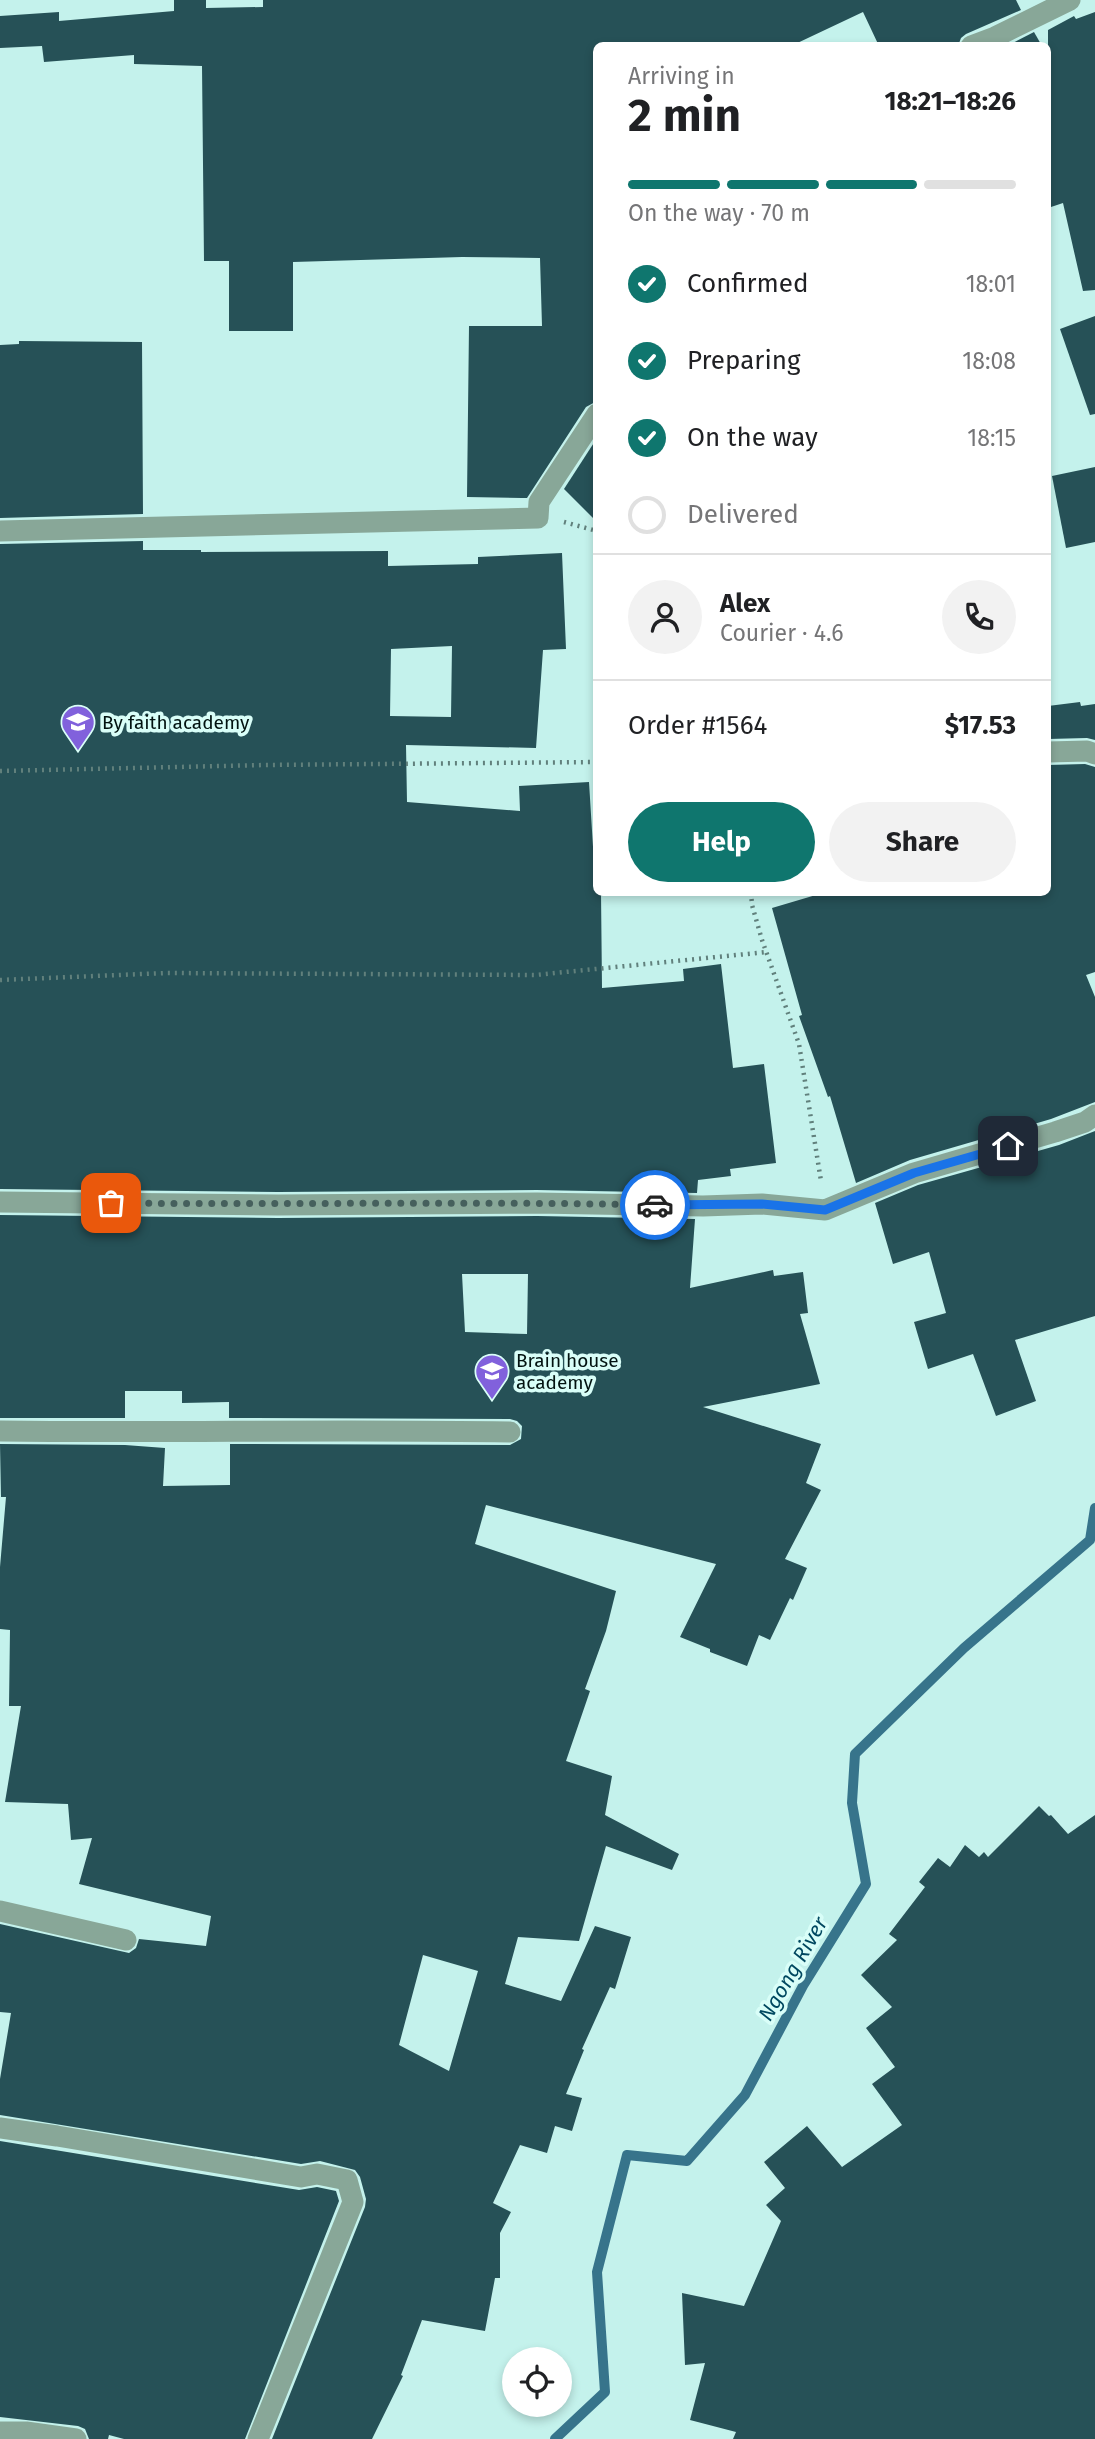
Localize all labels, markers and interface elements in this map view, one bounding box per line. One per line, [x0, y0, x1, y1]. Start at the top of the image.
text: Arriving in [628, 62, 735, 90]
text: 18:21–18:26 [884, 86, 1016, 117]
text: 2 min [628, 88, 741, 143]
text: On the way · 70 m [628, 199, 810, 227]
icon: check [628, 265, 666, 303]
text: Confirmed [687, 268, 808, 299]
text: 18:01 [966, 270, 1016, 298]
icon: check [628, 342, 666, 380]
text: Preparing [687, 345, 800, 376]
text: 18:08 [962, 347, 1016, 375]
icon: check [628, 419, 666, 457]
text: On the way [687, 422, 818, 453]
text: 18:15 [967, 424, 1016, 452]
text: Delivered [687, 499, 799, 530]
button: person [628, 580, 702, 654]
button: phone [942, 580, 1016, 654]
text: Alex [720, 588, 770, 619]
text: Courier · 4.6 [720, 619, 844, 647]
school or university icon: By faith academy [59, 703, 97, 752]
text: Order #1564 [628, 710, 767, 741]
text: $17.53 [945, 710, 1016, 741]
place label: By faith academy [102, 711, 250, 734]
button: Help [628, 802, 815, 882]
button: Share [829, 802, 1016, 882]
pin [978, 1116, 1038, 1176]
icon: home [989, 1127, 1027, 1165]
courier [620, 1170, 690, 1240]
pin [81, 1173, 141, 1233]
icon: bag [92, 1184, 130, 1222]
icon: car [636, 1186, 674, 1224]
place label: Brain house academy [516, 1349, 619, 1394]
school or university icon: Brain house academy [473, 1352, 511, 1401]
water label: Ngong River [753, 1912, 834, 2026]
map controls [502, 2347, 572, 2417]
button: locate [502, 2347, 572, 2417]

